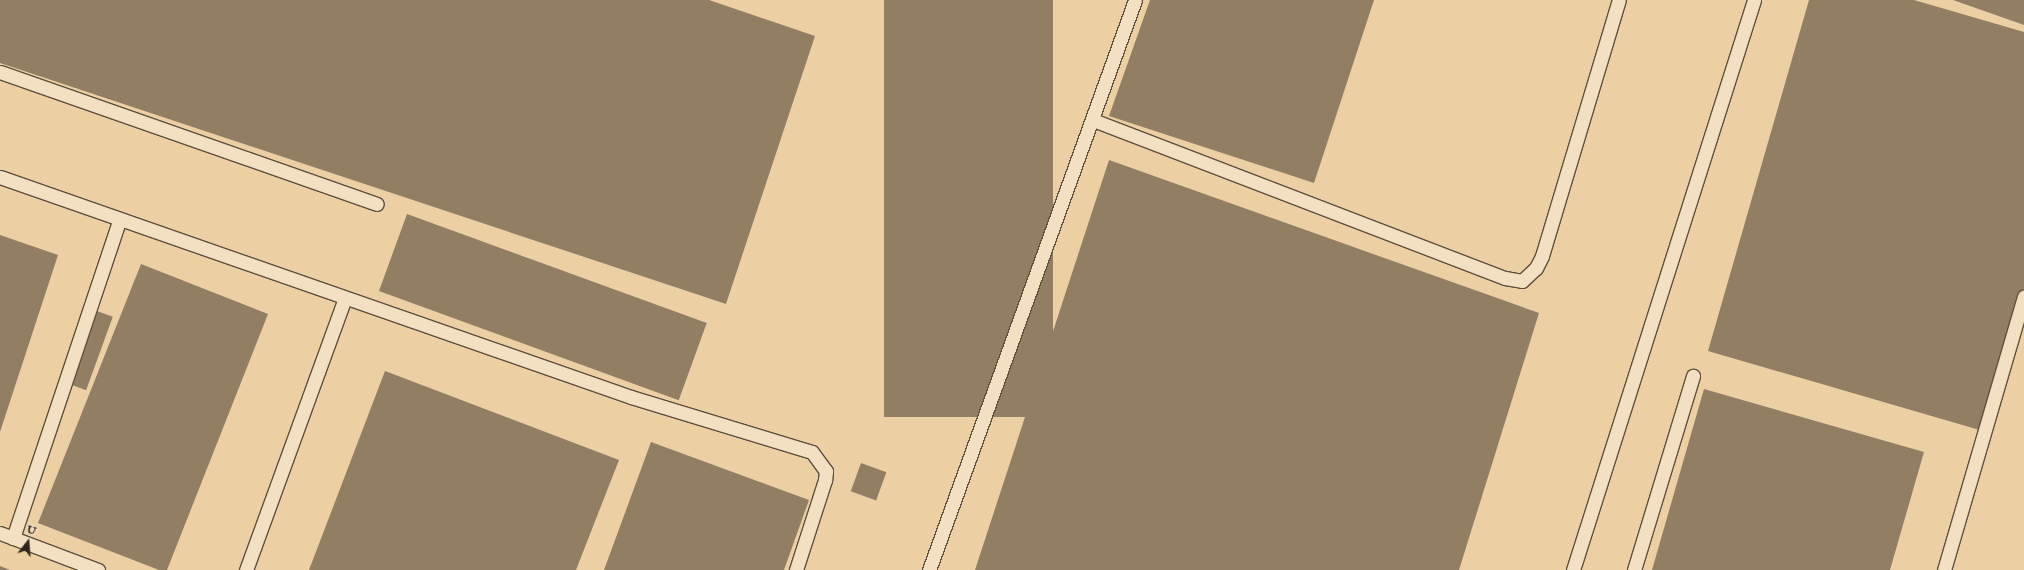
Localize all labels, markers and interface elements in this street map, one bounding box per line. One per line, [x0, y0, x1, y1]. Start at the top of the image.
north arrow [8, 522, 48, 562]
text: U [25, 522, 38, 539]

